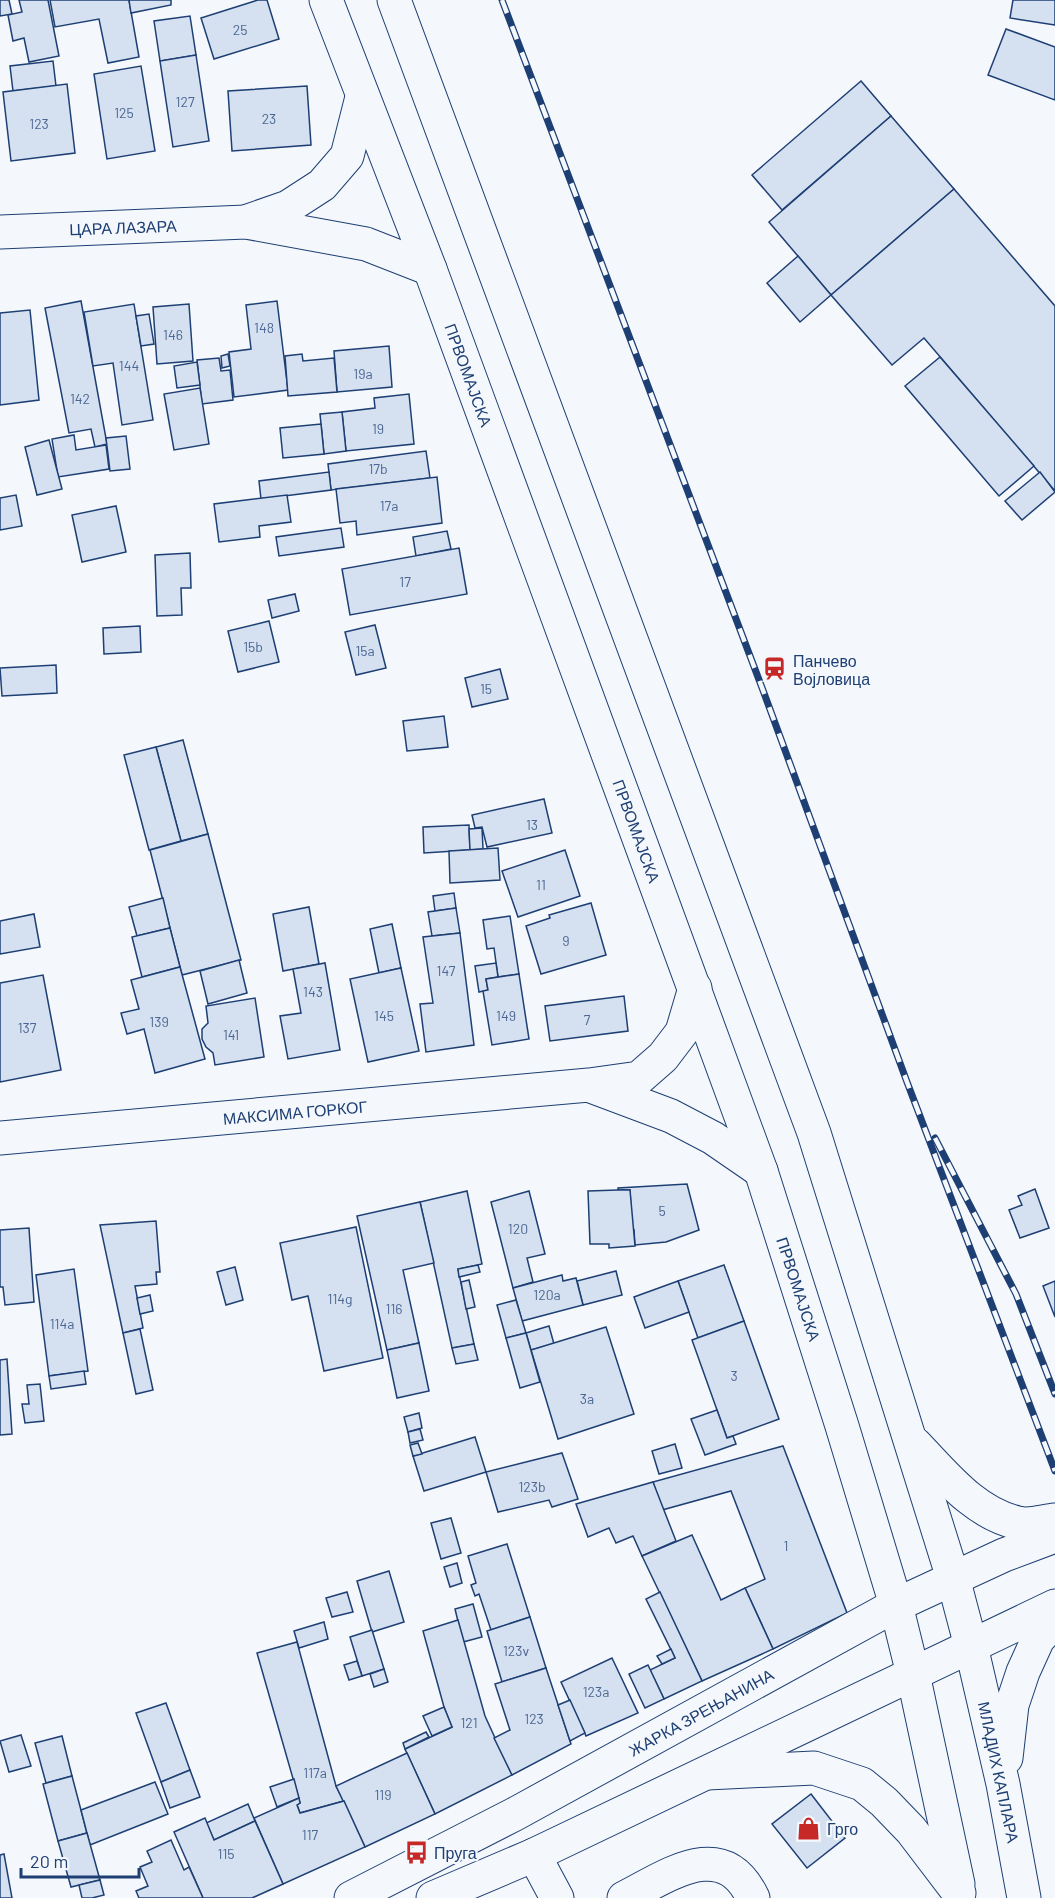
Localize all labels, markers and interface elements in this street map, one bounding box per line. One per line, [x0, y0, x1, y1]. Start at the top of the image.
house number: 25 [233, 21, 247, 38]
house number: 127 [175, 93, 195, 110]
house number: 125 [114, 104, 134, 121]
house number: 23 [262, 110, 276, 127]
house number: 123 [29, 115, 49, 132]
street label: ЦАРА ЛАЗАРА [69, 216, 177, 238]
house number: 148 [254, 319, 274, 336]
street label: ПРВОМАЈСКА [442, 321, 497, 429]
house number: 146 [163, 326, 183, 343]
house number: 144 [119, 357, 139, 374]
house number: 19a [353, 365, 373, 382]
house number: 142 [70, 390, 90, 407]
house number: 19 [372, 420, 384, 437]
house number: 17b [368, 460, 388, 477]
house number: 17a [380, 497, 398, 514]
house number: 17 [399, 573, 411, 590]
house number: 15b [243, 638, 263, 655]
house number: 15a [355, 642, 375, 659]
place label: Панчево Војловица [793, 651, 870, 688]
station icon: Панчево Војловица [762, 656, 788, 682]
house number: 15 [480, 680, 492, 697]
street label: ПРВОМАЈСКА [610, 777, 665, 885]
house number: 13 [526, 816, 538, 833]
house number: 11 [536, 876, 546, 893]
house number: 9 [562, 932, 570, 949]
house number: 147 [437, 962, 456, 979]
house number: 143 [303, 983, 323, 1000]
house number: 145 [374, 1007, 394, 1024]
house number: 149 [496, 1007, 516, 1024]
house number: 7 [584, 1011, 591, 1028]
house number: 139 [149, 1013, 169, 1030]
house number: 137 [18, 1019, 37, 1036]
house number: 141 [223, 1026, 239, 1043]
street label: МАКСИМА ГОРКОГ [222, 1096, 368, 1128]
house number: 5 [658, 1202, 666, 1219]
house number: 120 [508, 1220, 528, 1237]
street label: ПРВОМАЈСКА [773, 1235, 825, 1344]
house number: 120a [533, 1286, 561, 1303]
house number: 114g [327, 1290, 353, 1307]
house number: 116 [385, 1300, 403, 1317]
house number: 114a [50, 1315, 74, 1332]
house number: 3 [730, 1367, 738, 1384]
house number: 3a [580, 1390, 594, 1407]
house number: 123b [518, 1478, 546, 1495]
house number: 1 [784, 1537, 788, 1554]
house number: 123v [503, 1642, 529, 1659]
street label: ЖАРКА ЗРЕЊАНИНА [625, 1664, 777, 1760]
house number: 123a [583, 1683, 609, 1700]
street label: МЛАДИХ КАПЛАРА [975, 1700, 1023, 1845]
house number: 123 [524, 1710, 544, 1727]
house number: 121 [460, 1714, 478, 1731]
house number: 117a [303, 1764, 327, 1781]
house number: 119 [374, 1786, 392, 1803]
shop icon: Грго [796, 1815, 822, 1841]
place label: Грго [827, 1819, 858, 1838]
house number: 117 [302, 1826, 319, 1843]
bus stop icon: Пруга [403, 1839, 429, 1865]
scale bar [21, 1841, 140, 1879]
place label: Пруга [434, 1843, 477, 1862]
house number: 115 [217, 1845, 235, 1862]
text: 20 m [30, 1850, 68, 1872]

